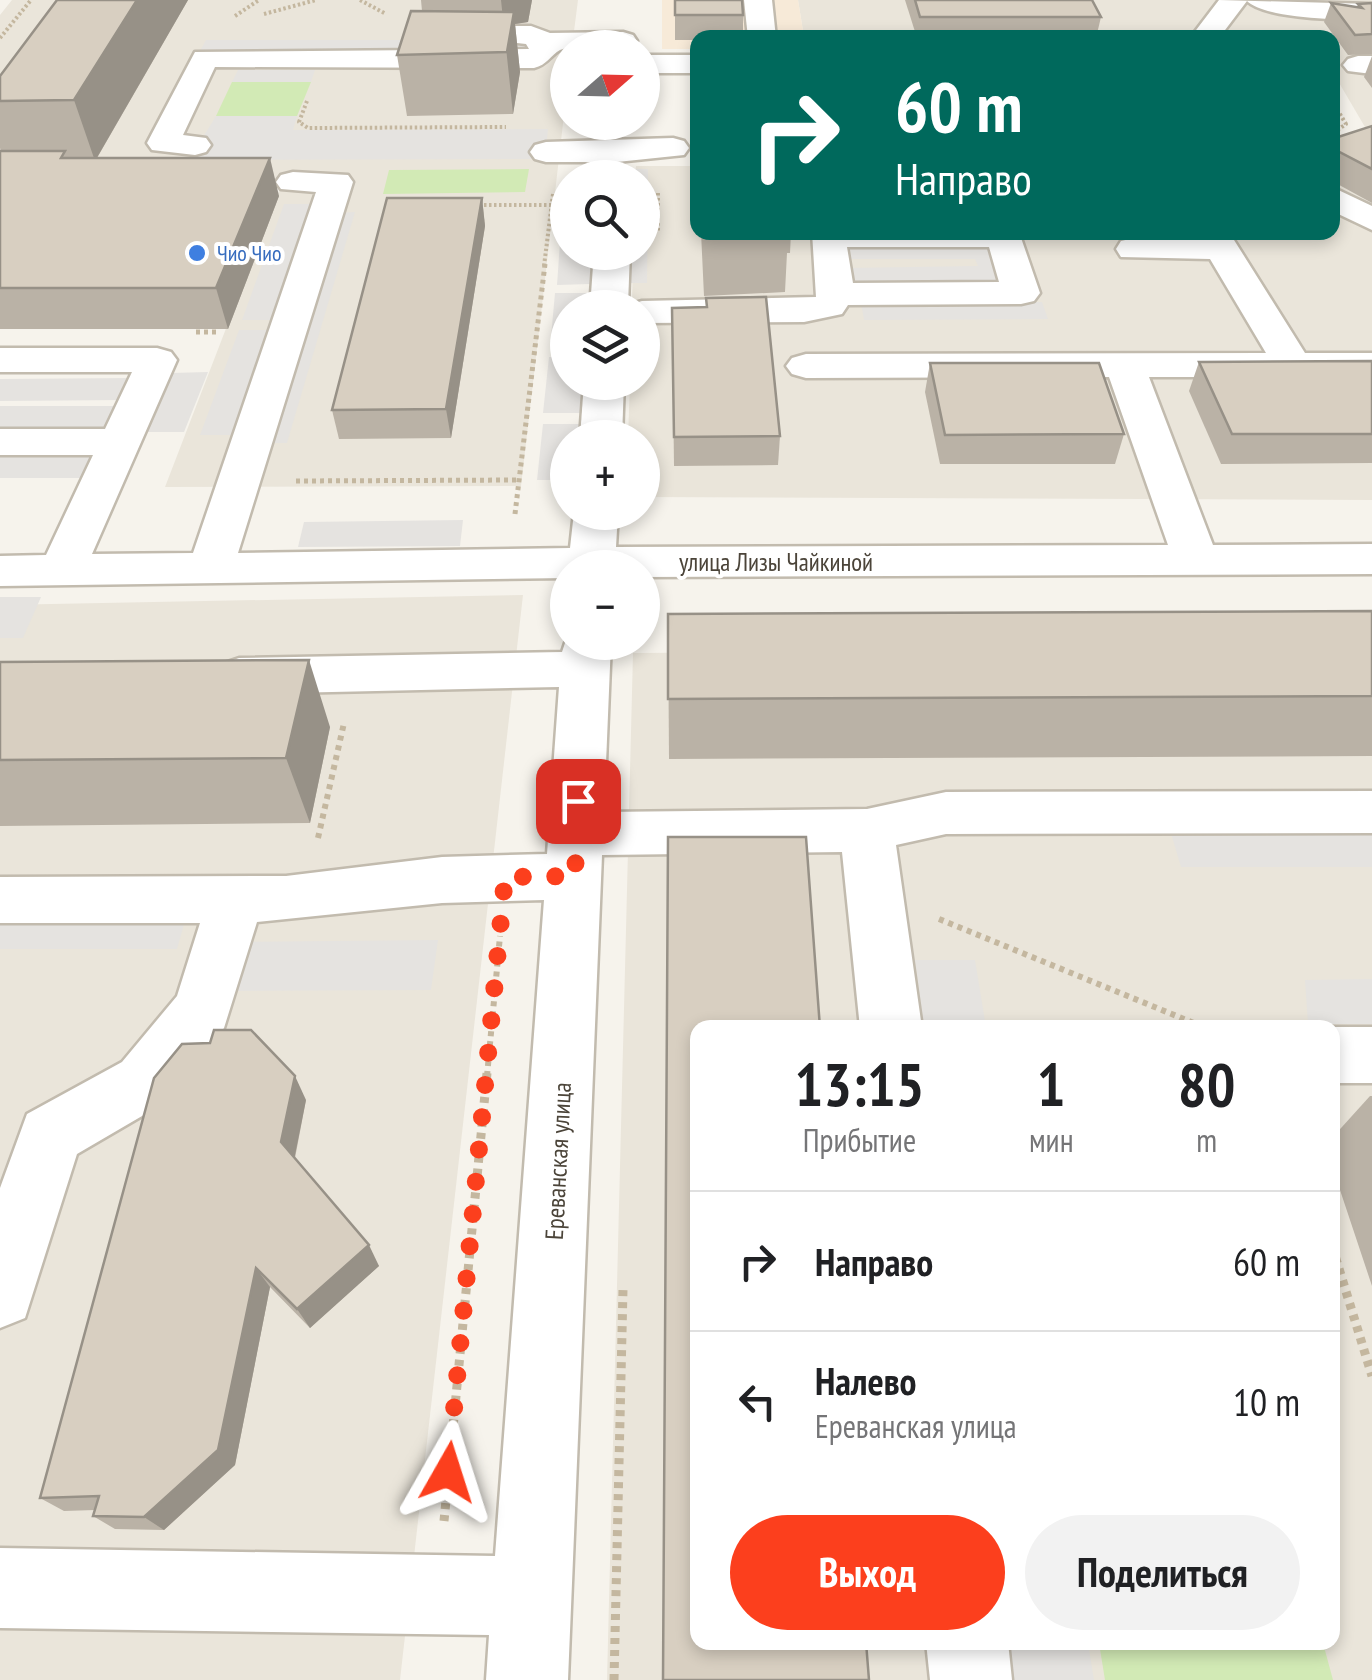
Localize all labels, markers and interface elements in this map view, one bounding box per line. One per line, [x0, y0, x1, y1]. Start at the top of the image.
north arrow [550, 30, 660, 140]
map controls [550, 30, 660, 660]
text: 60 m [895, 61, 1023, 151]
icon: right [730, 70, 860, 200]
text: Направо [895, 149, 1032, 207]
button: search [550, 160, 660, 270]
place label: Чио Чио [217, 239, 281, 267]
marker: Чио Чио [186, 242, 208, 264]
button: layers [550, 290, 660, 400]
button: + [550, 420, 660, 530]
street label: улица Лизы Чайкиной [679, 546, 873, 578]
button: − [550, 550, 660, 660]
pin [536, 759, 621, 844]
icon: arrive [551, 774, 606, 829]
text: 13:15 [795, 1045, 924, 1123]
text: 1 [1037, 1045, 1066, 1123]
text: 80 [1178, 1045, 1235, 1123]
street label: Ереванская улица [538, 1081, 578, 1241]
text: Прибытие [803, 1119, 916, 1161]
text: мин [1029, 1119, 1074, 1161]
text: m [1196, 1119, 1217, 1161]
icon: right [730, 1234, 785, 1289]
text: Направо [815, 1237, 933, 1286]
text: 60 m [1233, 1237, 1300, 1286]
text: Налево [815, 1356, 916, 1405]
icon: left [730, 1374, 785, 1429]
text: 10 m [1233, 1377, 1300, 1426]
text: Ереванская улица [815, 1405, 1017, 1447]
position arrow [396, 1420, 500, 1524]
button: Выход [730, 1515, 1005, 1630]
button: Поделиться [1025, 1515, 1300, 1630]

